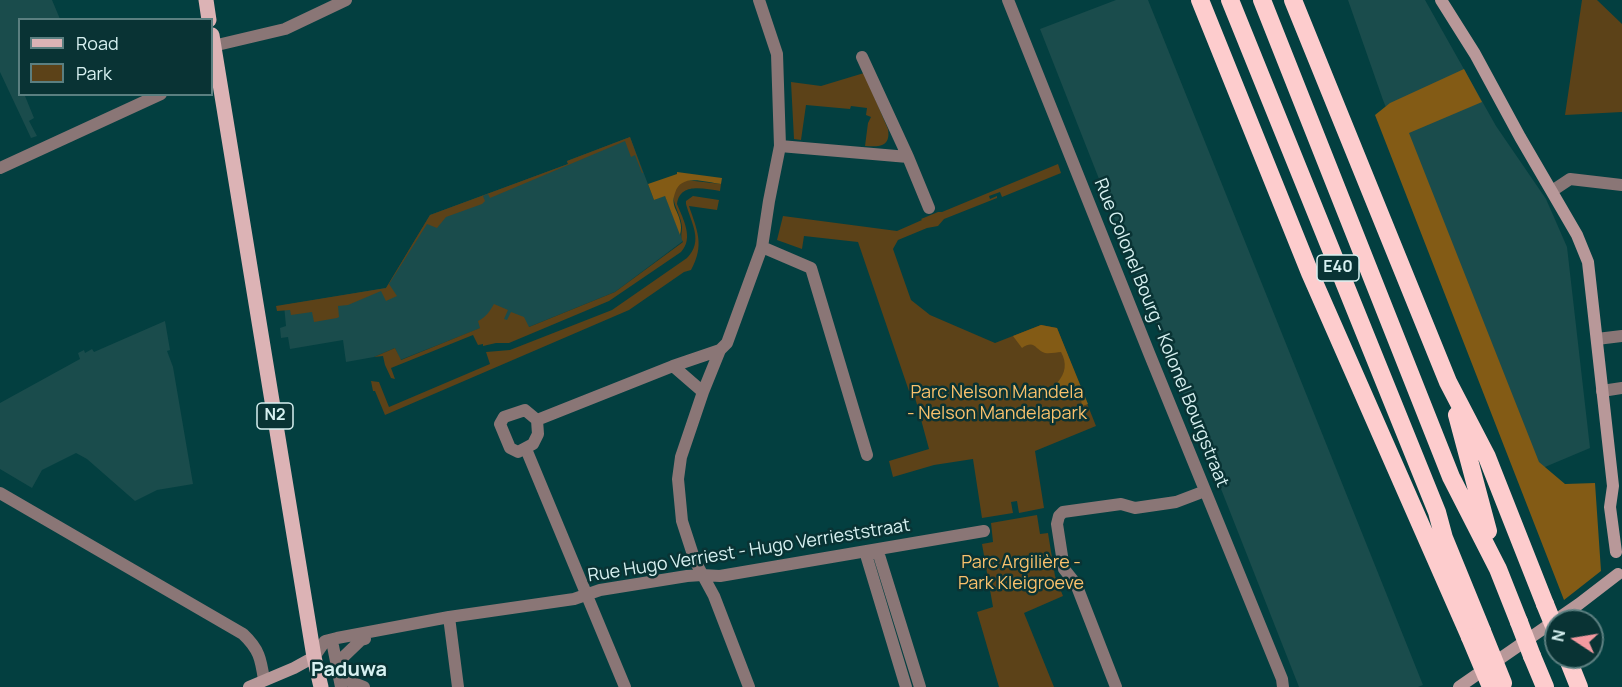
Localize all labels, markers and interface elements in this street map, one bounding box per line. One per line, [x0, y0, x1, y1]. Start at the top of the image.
legend [18, 18, 213, 96]
text: Road [76, 31, 119, 55]
text: Park [76, 61, 112, 85]
street label: Rue Colonel Bourg - Kolonel Bourgstraat [1089, 176, 1233, 490]
road number: E40 [1317, 255, 1359, 281]
park label: Parc Nelson Mandela - Nelson Mandelapark [907, 382, 1087, 424]
road number: N2 [257, 403, 293, 429]
street label: Rue Hugo Verriest - Hugo Verrieststraat [586, 515, 912, 587]
park label: Parc Argilière - Park Kleigroeve [958, 552, 1084, 594]
north arrow [1544, 609, 1604, 669]
text: N [1546, 628, 1570, 644]
district label: Paduwa [311, 658, 387, 682]

